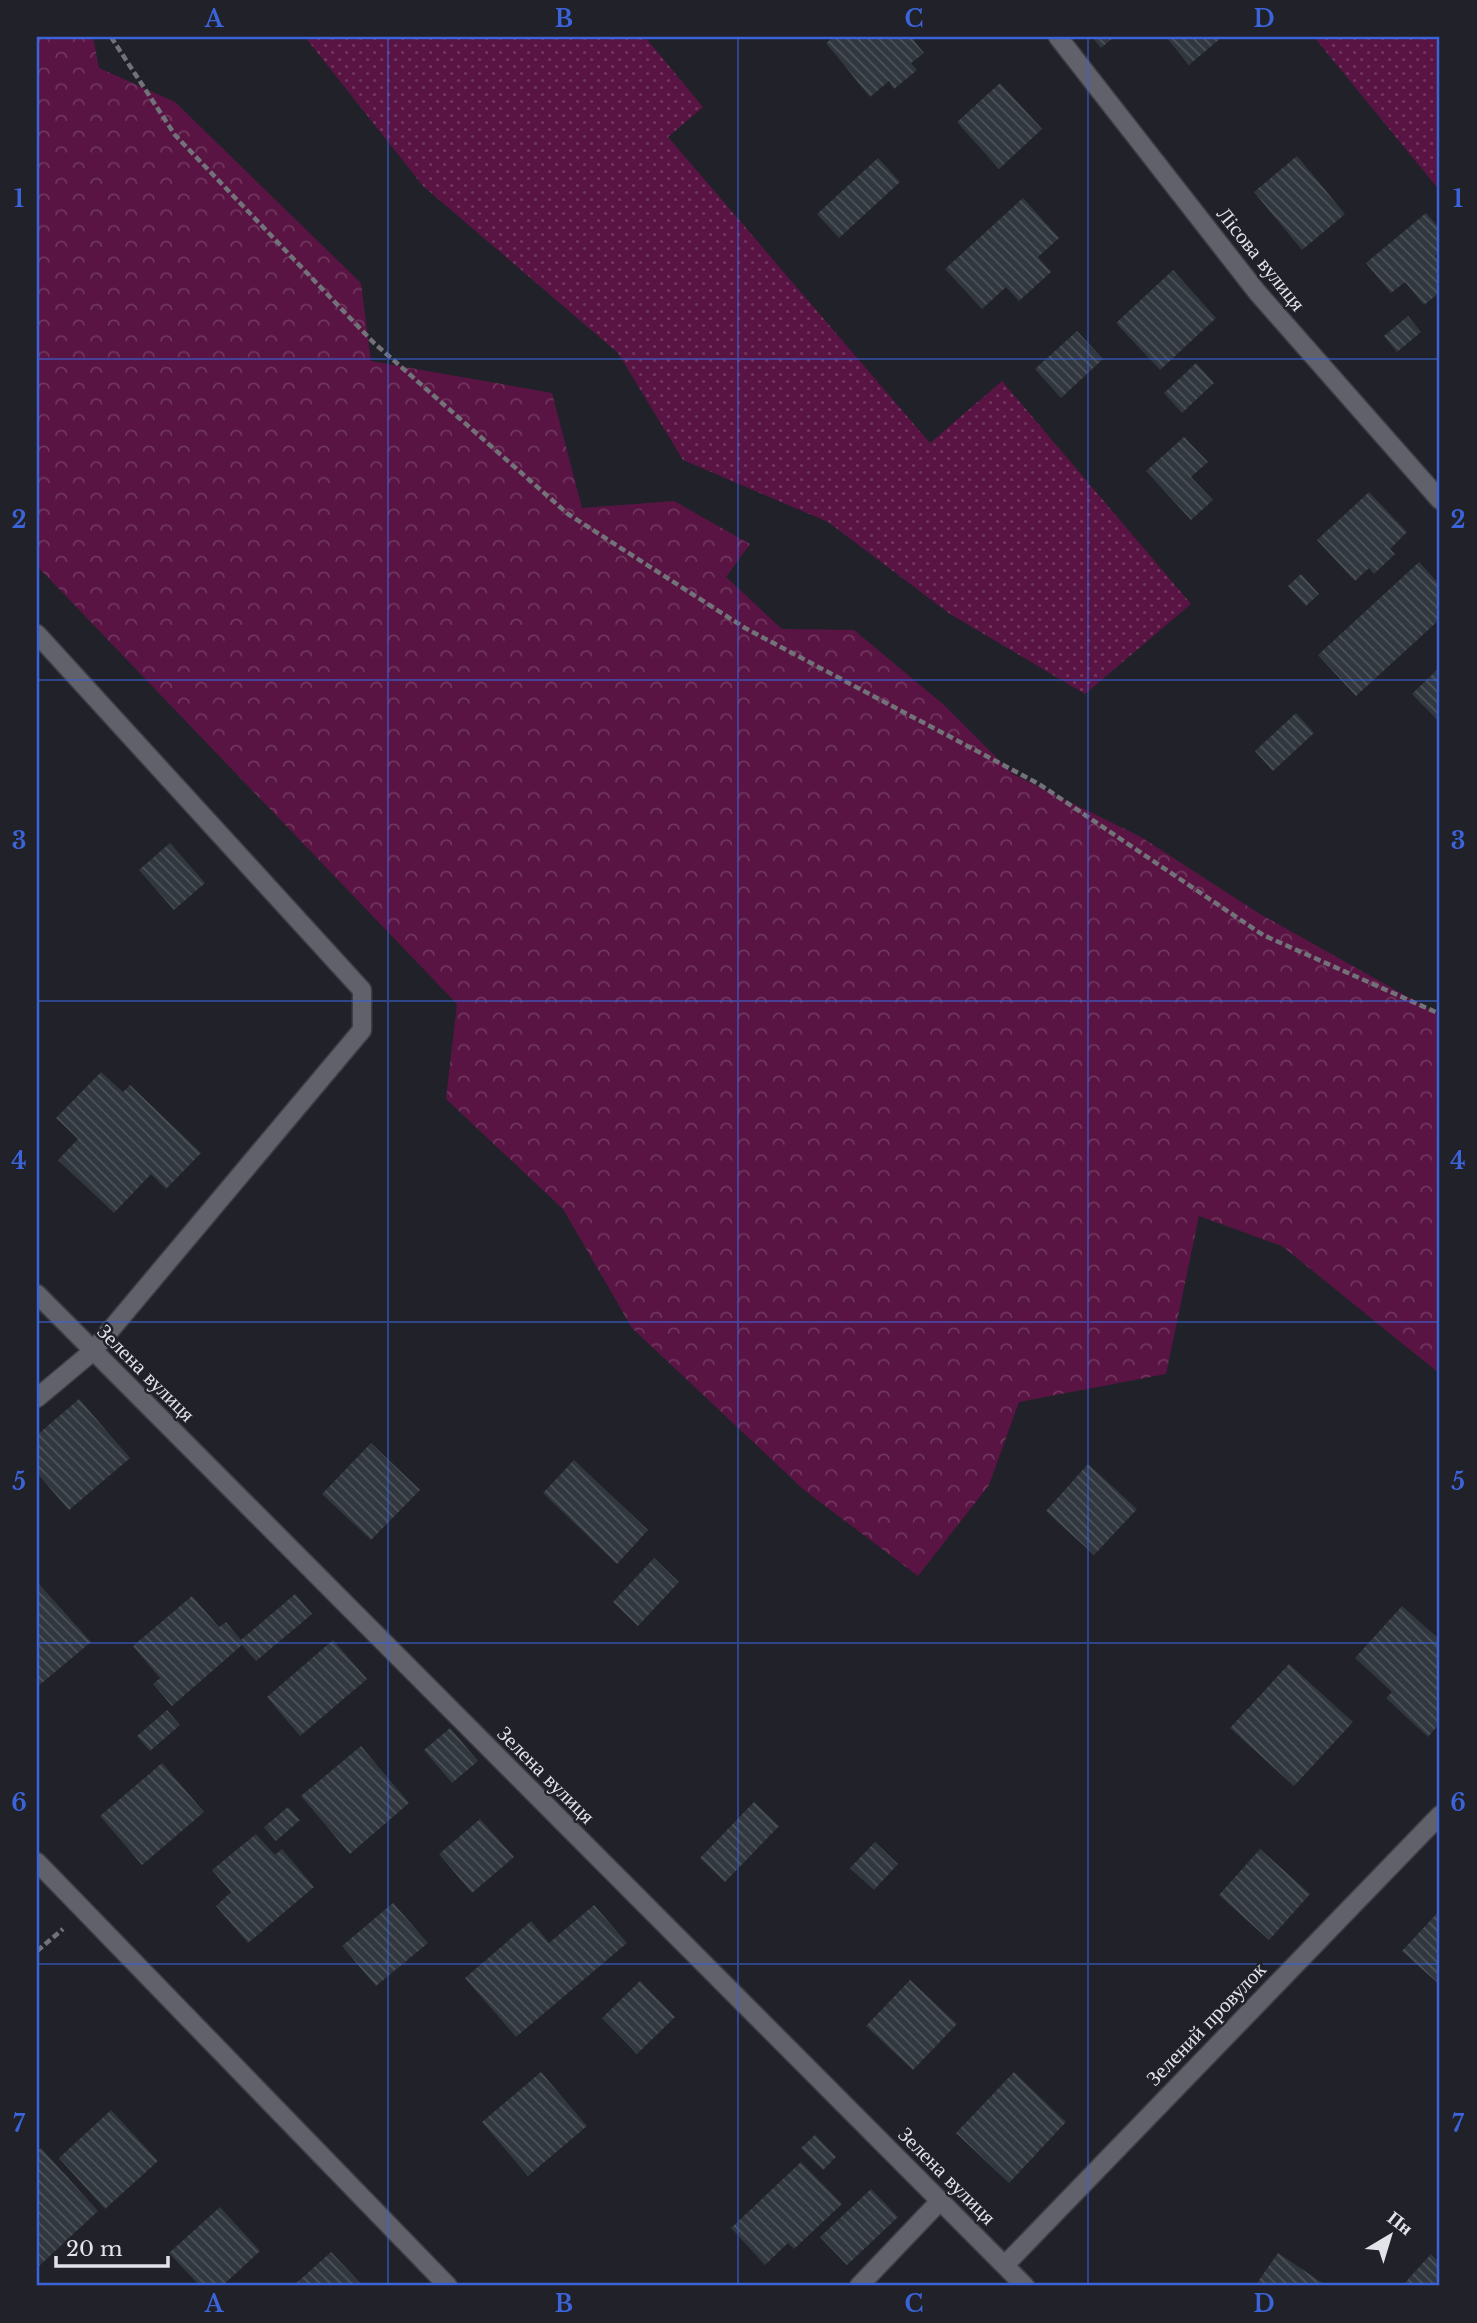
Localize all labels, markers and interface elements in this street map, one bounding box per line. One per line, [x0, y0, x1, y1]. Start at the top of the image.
text: A [204, 5, 225, 33]
text: B [555, 5, 573, 33]
text: C [905, 5, 923, 33]
text: D [1253, 5, 1275, 33]
text: 1 [14, 185, 24, 213]
text: 1 [1453, 185, 1463, 213]
street label: Лісова вулиця [1211, 202, 1311, 317]
text: 2 [12, 506, 26, 534]
text: 2 [1451, 506, 1465, 534]
text: 3 [12, 827, 26, 855]
text: 3 [1451, 827, 1465, 855]
text: 4 [11, 1147, 27, 1175]
text: 4 [1450, 1147, 1466, 1175]
street label: Зелена вулиця [92, 1319, 201, 1428]
text: 5 [12, 1468, 26, 1496]
text: 5 [1451, 1468, 1465, 1496]
street label: Зелена вулиця [492, 1721, 601, 1830]
text: 6 [11, 1789, 27, 1817]
text: 6 [1450, 1789, 1466, 1817]
street label: Зелений провулок [1141, 1956, 1272, 2091]
text: 7 [13, 2110, 26, 2138]
text: 7 [1452, 2110, 1465, 2138]
street label: Зелена вулиця [893, 2122, 1002, 2231]
north arrow [1354, 2200, 1424, 2270]
text: Пн [1383, 2206, 1417, 2240]
scale bar [56, 2225, 168, 2269]
text: 20 m [66, 2236, 123, 2262]
text: A [204, 2290, 225, 2318]
text: B [555, 2290, 573, 2318]
text: C [905, 2290, 923, 2318]
text: D [1253, 2290, 1275, 2318]

